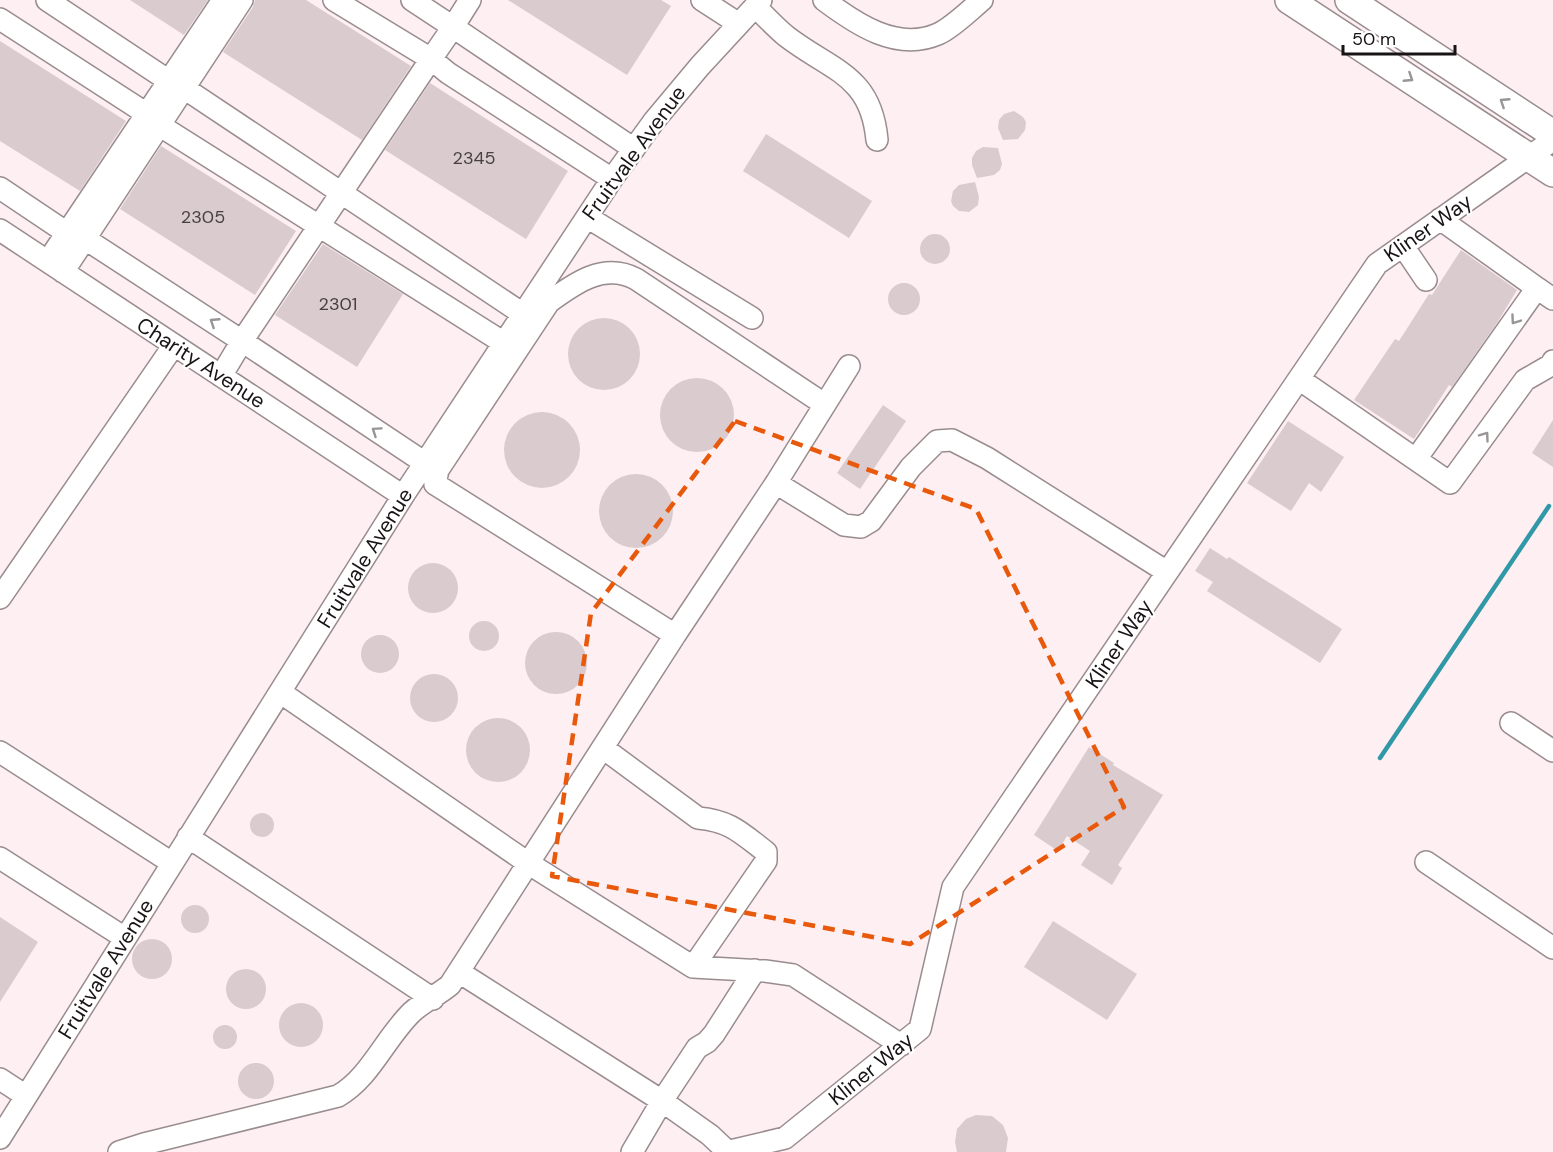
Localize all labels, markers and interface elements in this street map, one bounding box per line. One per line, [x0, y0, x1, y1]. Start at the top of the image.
scale bar [1343, 18, 1456, 56]
text: 50 m [1352, 27, 1396, 51]
one-way arrow [1402, 71, 1413, 82]
street label: Fruitvale Avenue [576, 80, 692, 226]
one-way arrow [1500, 98, 1511, 109]
house number: 2345 [453, 146, 495, 170]
street label: Kliner Way [1378, 187, 1478, 269]
house number: 2305 [181, 205, 225, 229]
house number: 2301 [319, 292, 357, 316]
street label: Charity Avenue [131, 311, 271, 415]
one-way arrow [1511, 313, 1522, 324]
one-way arrow [210, 318, 220, 330]
one-way arrow [372, 427, 383, 438]
one-way arrow [1478, 431, 1489, 442]
street label: Fruitvale Avenue [311, 483, 419, 633]
street label: Kliner Way [1079, 594, 1159, 694]
street label: Fruitvale Avenue [52, 894, 160, 1044]
street label: Kliner Way [823, 1026, 919, 1112]

